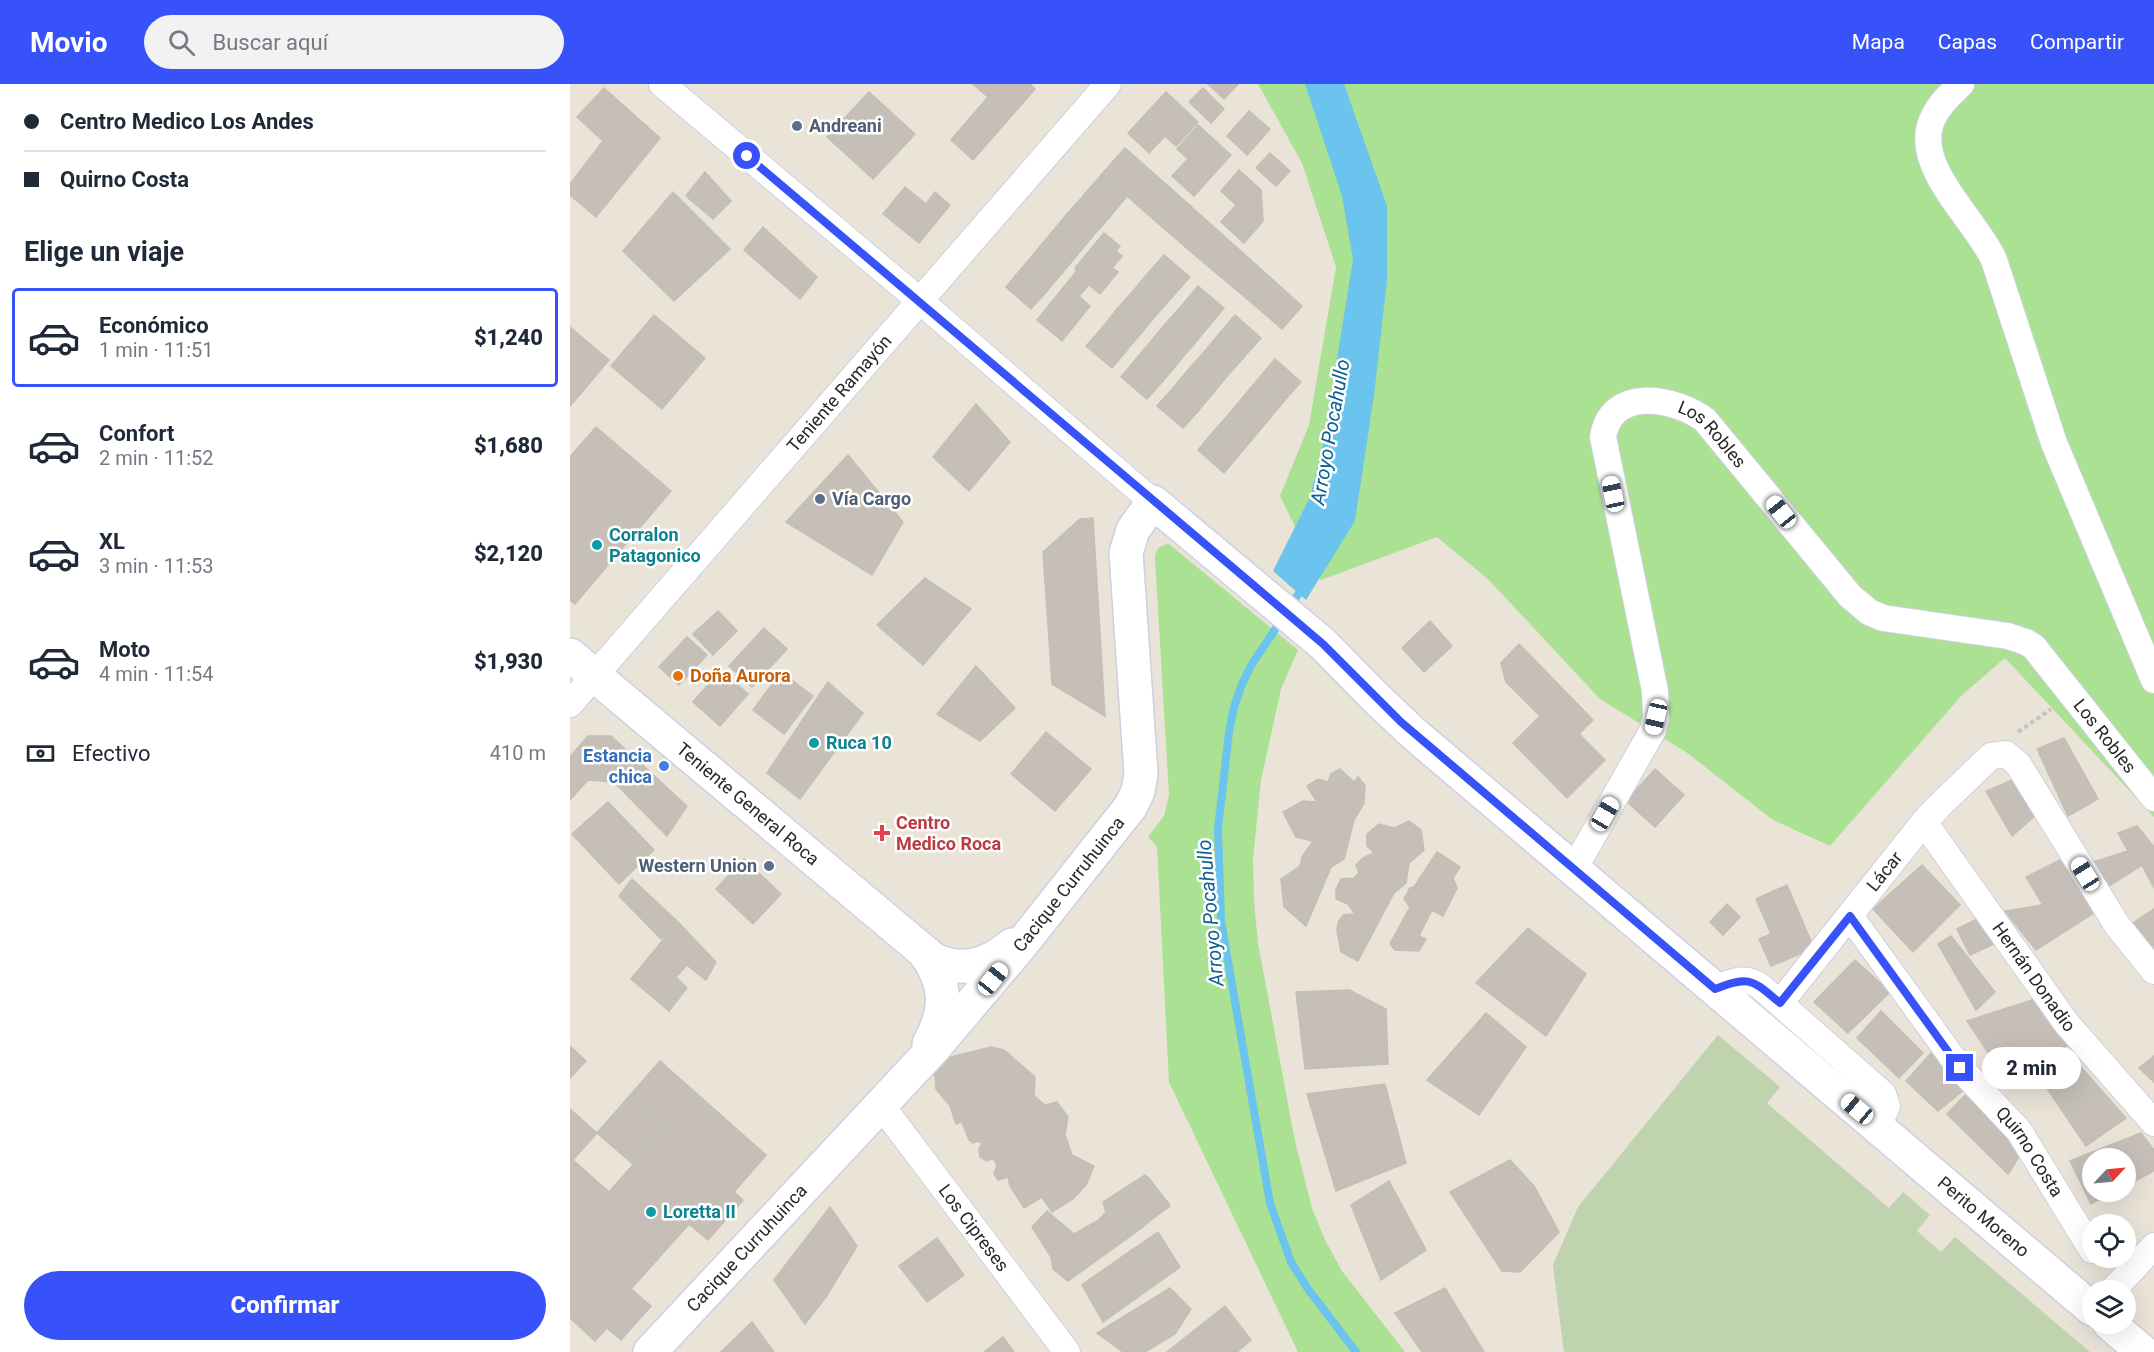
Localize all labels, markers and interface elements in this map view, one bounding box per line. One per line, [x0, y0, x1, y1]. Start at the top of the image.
search box [144, 15, 564, 69]
text: Movio [30, 26, 108, 59]
icon: search [165, 26, 198, 59]
text: Buscar aquí [213, 30, 328, 55]
text: Mapa [1852, 30, 1905, 54]
text: Capas [1938, 30, 1997, 54]
text: Compartir [2030, 30, 2124, 54]
text: Centro Medico Los Andes [60, 109, 314, 134]
place label: Andreani [809, 115, 882, 136]
marker: Andreani [790, 119, 804, 133]
route start [733, 142, 760, 169]
text: Quirno Costa [60, 167, 189, 192]
text: Elige un viaje [24, 236, 184, 268]
icon: car [27, 311, 81, 365]
text: Económico [99, 313, 209, 338]
text: $1,240 [474, 325, 543, 350]
street label: Teniente Ramayón [783, 330, 895, 456]
text: 1 min · 11:51 [99, 338, 214, 362]
water label: Arroyo Pocahullo [1305, 357, 1355, 508]
street label: Los Robles [1675, 396, 1751, 472]
icon: car [27, 419, 81, 473]
text: Confort [99, 421, 174, 446]
text: $1,680 [474, 433, 543, 458]
text: 2 min · 11:52 [99, 446, 214, 470]
car [1600, 475, 1626, 513]
place label: Vía Cargo [832, 488, 911, 509]
marker: Vía Cargo [813, 492, 827, 506]
car [1763, 492, 1799, 532]
place label: Corralon Patagonico [609, 524, 701, 566]
icon: car [27, 527, 81, 581]
text: XL [99, 529, 125, 554]
marker: Corralon Patagonico [590, 538, 604, 552]
text: $2,120 [474, 541, 543, 566]
text: 3 min · 11:53 [99, 554, 214, 578]
icon: car [27, 635, 81, 689]
text: Moto [99, 637, 150, 662]
text: $1,930 [474, 649, 543, 674]
text: 4 min · 11:54 [99, 662, 214, 686]
place label: Doña Aurora [690, 665, 791, 686]
marker: Doña Aurora [671, 669, 685, 683]
street label: Los Robles [2069, 695, 2141, 777]
car [1643, 697, 1669, 737]
place label: Ruca 10 [826, 732, 892, 753]
marker: Ruca 10 [807, 736, 821, 750]
icon: cash [24, 737, 57, 770]
street label: Teniente General Roca [673, 738, 824, 869]
text: Efectivo [72, 741, 150, 766]
text: 410 m [490, 741, 546, 765]
place label: Estancia chica [583, 745, 652, 787]
marker: Estancia chica [657, 759, 671, 773]
car [1588, 794, 1622, 834]
place label: Centro Medico Roca [896, 812, 1001, 854]
street label: Cacique Curruhuinca [1009, 812, 1128, 956]
marker: Centro Medico Roca [873, 824, 891, 842]
water label: Arroyo Pocahullo [1192, 839, 1228, 988]
street label: Lácar [1862, 847, 1906, 895]
car [2068, 854, 2102, 894]
place label: Western Union [639, 855, 757, 876]
marker: Western Union [762, 859, 776, 873]
street label: Hernán Donadio [1988, 918, 2080, 1036]
car [975, 959, 1011, 999]
callout: 2 min [1981, 1047, 2080, 1089]
route end [1946, 1054, 1973, 1081]
text: 2 min [2006, 1056, 2057, 1080]
car [1837, 1091, 1877, 1127]
street label: Quirno Costa [1992, 1102, 2068, 1200]
north arrow [2082, 1148, 2136, 1202]
map controls [2082, 1148, 2136, 1334]
street label: Perito Moreno [1934, 1172, 2034, 1261]
street label: Cacique Curruhuinca [682, 1180, 811, 1316]
street label: Los Cipreses [934, 1180, 1014, 1275]
place label: Loretta II [663, 1201, 736, 1222]
marker: Loretta II [644, 1205, 658, 1219]
button: locate [2082, 1214, 2136, 1268]
button: Confirmar [24, 1271, 546, 1340]
button: layers [2082, 1280, 2136, 1334]

